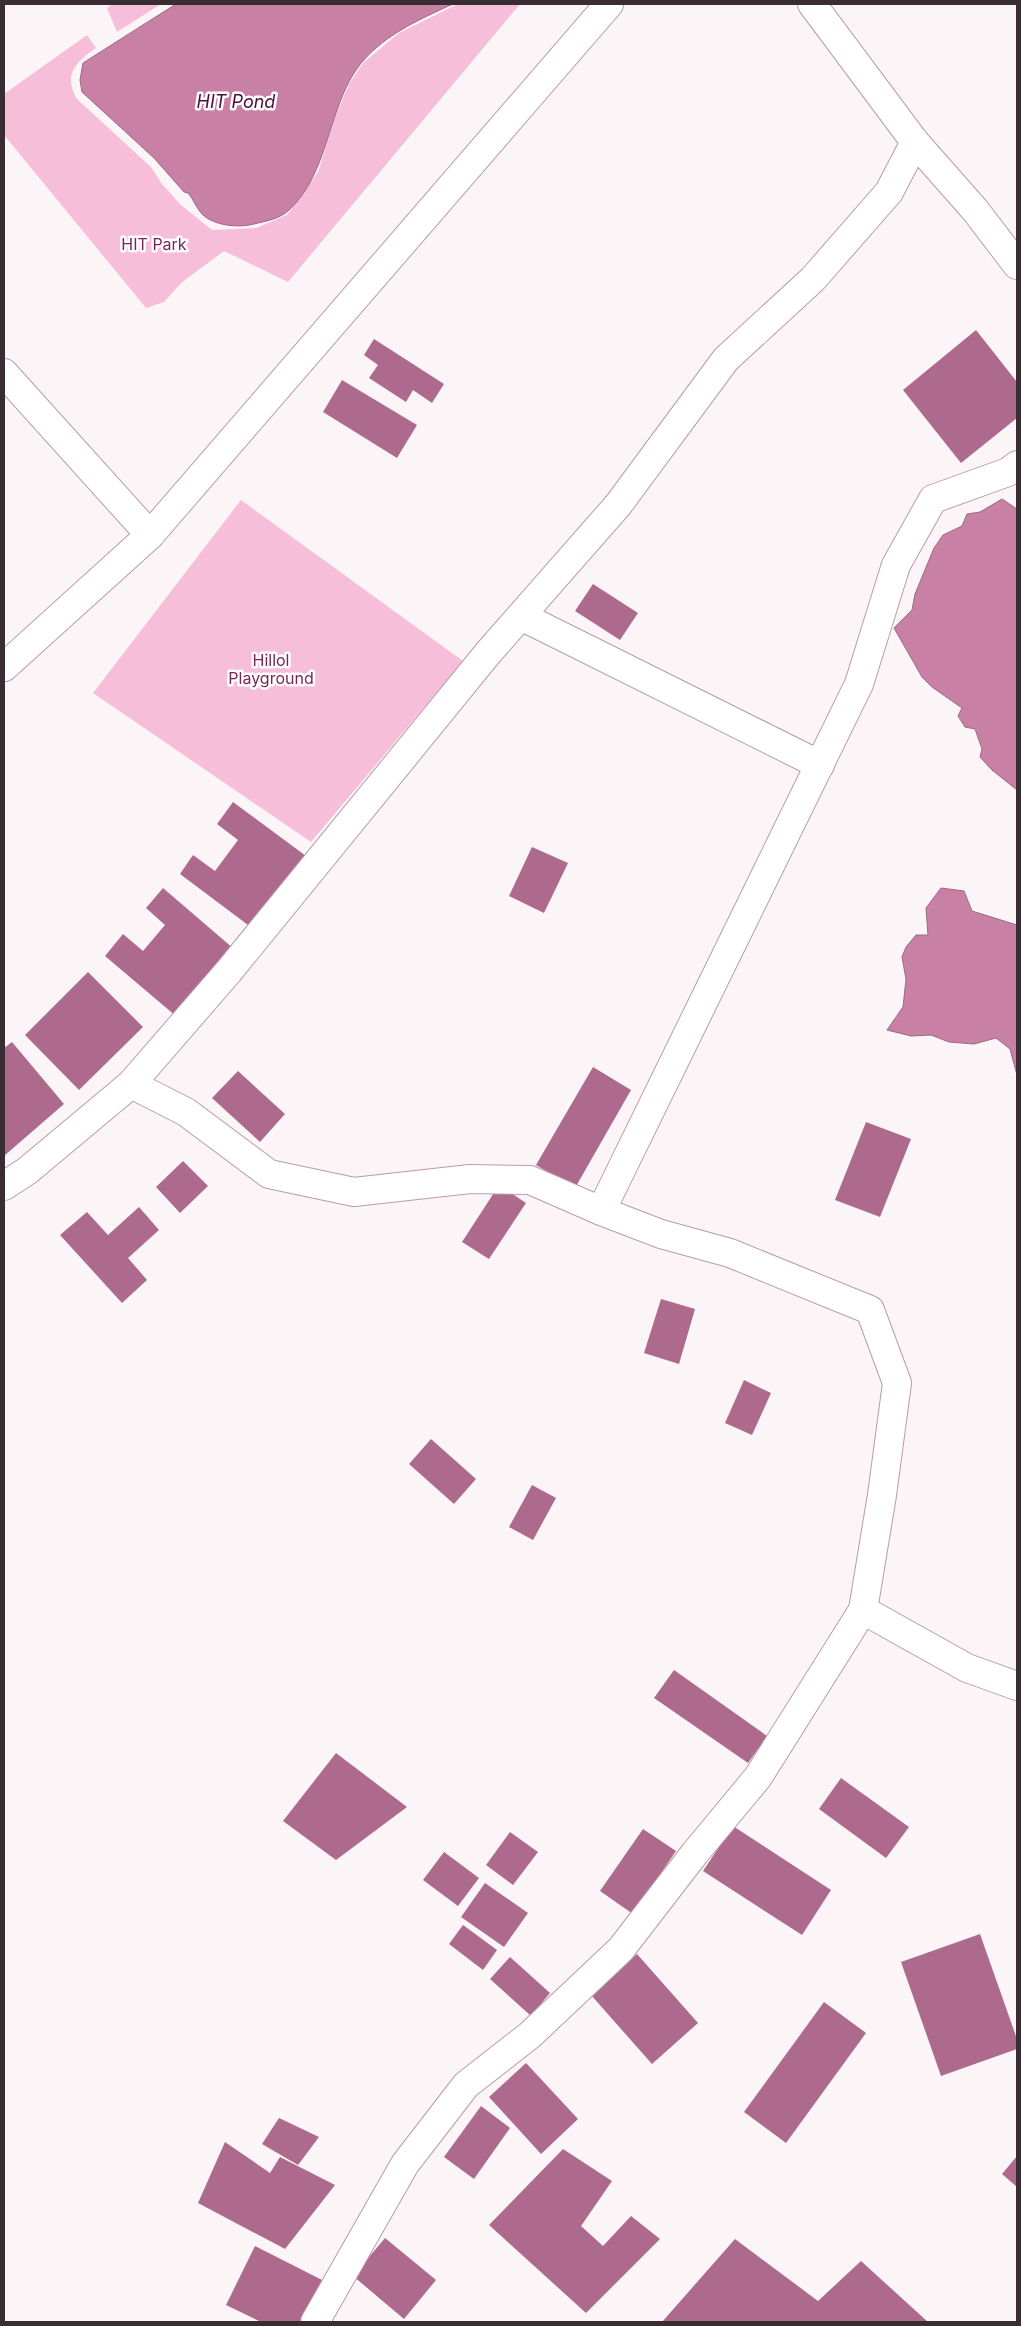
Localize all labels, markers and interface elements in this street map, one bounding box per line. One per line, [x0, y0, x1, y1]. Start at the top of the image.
water label: HIT Pond [197, 91, 275, 112]
park label: HIT Park [121, 234, 187, 254]
park label: Hillol Playground [228, 650, 314, 688]

